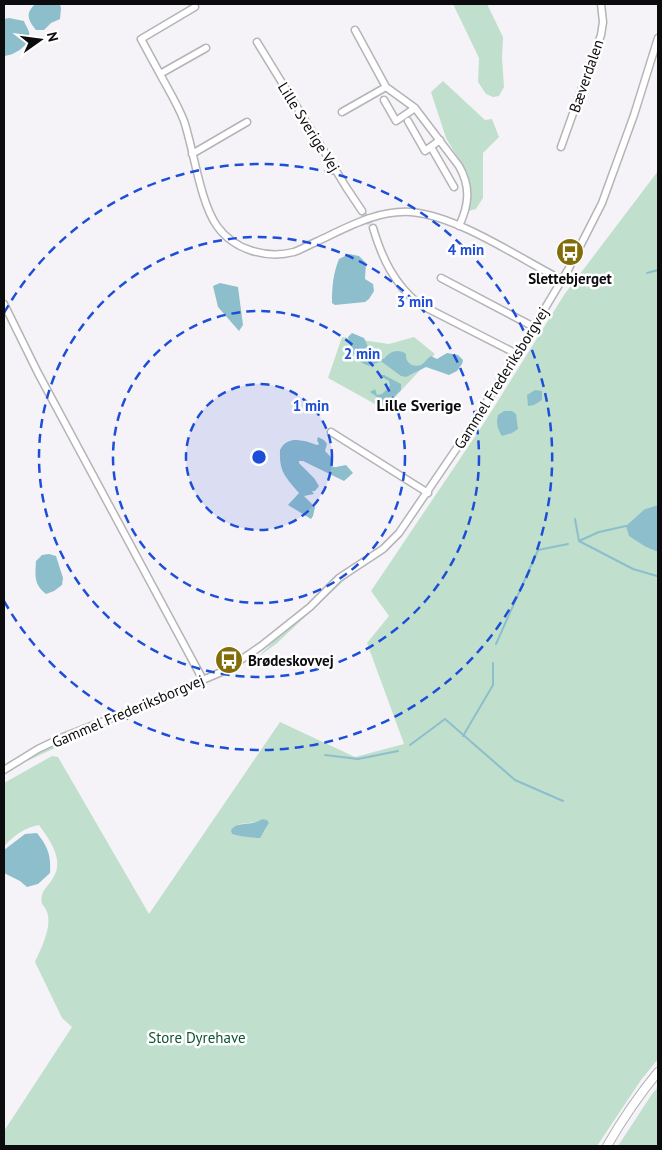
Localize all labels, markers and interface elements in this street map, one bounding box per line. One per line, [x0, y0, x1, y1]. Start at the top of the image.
north arrow [15, 15, 65, 65]
text: N [43, 30, 62, 43]
street label: Bæverdalen [565, 37, 607, 115]
street label: Lille Sverige Vej [274, 79, 344, 175]
bus stop icon: Slettebjerget [555, 237, 585, 267]
text: 4 min [448, 240, 484, 259]
place label: Slettebjerget [528, 269, 613, 288]
text: 3 min [397, 292, 433, 311]
street label: Gammel Frederiksborgvej [450, 304, 552, 452]
text: 2 min [344, 344, 380, 363]
district label: Lille Sverige [377, 395, 461, 415]
text: 1 min [293, 396, 329, 415]
centre of rings [250, 448, 268, 466]
bus stop icon: Brødeskovvej [214, 645, 244, 675]
place label: Brødeskovvej [248, 651, 334, 670]
street label: Gammel Frederiksborgvej [49, 670, 207, 752]
park label: Store Dyrehave [148, 1028, 246, 1047]

